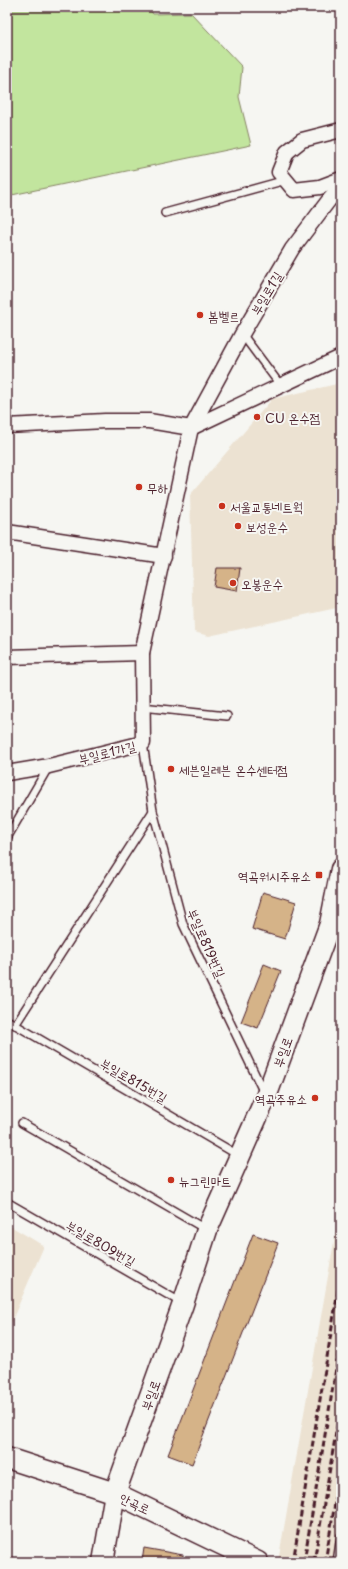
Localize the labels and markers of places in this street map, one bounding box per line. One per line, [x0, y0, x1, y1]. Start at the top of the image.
place label: 봄벨르 [208, 306, 239, 325]
marker: 봄벨르 [195, 310, 205, 320]
place label: CU 온수점 [265, 408, 320, 427]
marker: CU 온수점 [252, 412, 262, 422]
place label: 무하 [147, 478, 168, 497]
marker: 무하 [134, 482, 144, 492]
place label: 서울교통네트웍 [230, 497, 303, 516]
marker: 서울교통네트웍 [217, 501, 227, 511]
place label: 보성운수 [246, 517, 288, 536]
marker: 보성운수 [233, 521, 243, 531]
place label: 오봉운수 [241, 574, 283, 593]
marker: 오봉운수 [228, 578, 238, 588]
place label: 세븐일레븐 온수센터점 [179, 760, 288, 779]
marker: 세븐일레븐 온수센터점 [166, 764, 176, 774]
place label: 역곡워시주유소 [238, 866, 311, 885]
marker: 역곡워시주유소 [314, 870, 324, 880]
place label: 역곡주유소 [255, 1089, 307, 1108]
marker: 역곡주유소 [310, 1093, 320, 1103]
place label: 뉴그린마트 [179, 1171, 231, 1190]
marker: 뉴그린마트 [166, 1175, 176, 1185]

